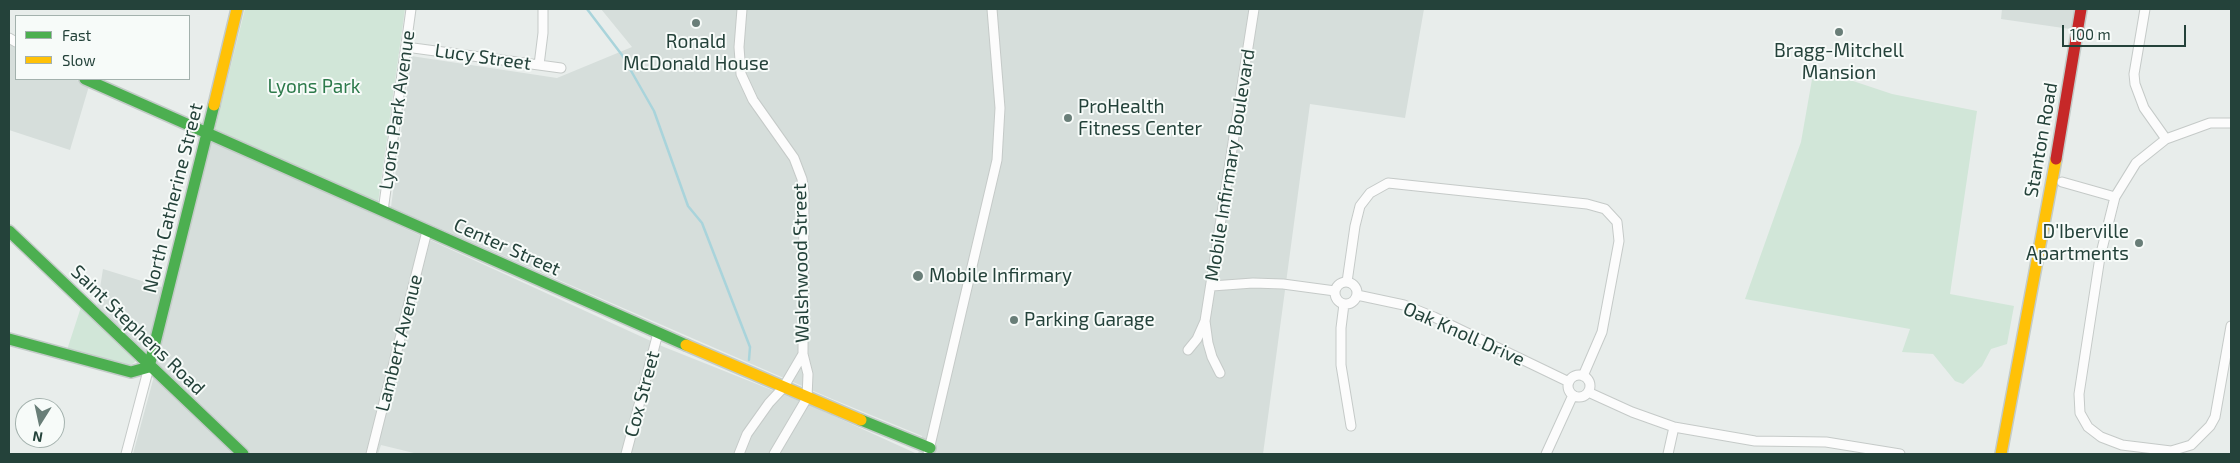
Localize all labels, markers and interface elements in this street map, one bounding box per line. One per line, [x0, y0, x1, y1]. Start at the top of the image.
legend [15, 15, 190, 80]
scale bar [2065, 15, 2189, 47]
marker: Ronald McDonald House [690, 17, 702, 29]
text: 100 m [2070, 25, 2111, 43]
text: Fast [62, 26, 91, 44]
marker: Bragg-Mitchell Mansion [1833, 26, 1845, 38]
street label: Lyons Park Avenue [375, 29, 419, 191]
place label: Ronald McDonald House [623, 31, 769, 75]
street label: Lucy Street [433, 39, 533, 75]
place label: Bragg-Mitchell Mansion [1774, 40, 1904, 84]
street label: Mobile Infirmary Boulevard [1200, 47, 1260, 283]
text: Slow [62, 51, 96, 69]
park label: Lyons Park [268, 76, 360, 98]
street label: Stanton Road [2020, 81, 2062, 199]
place label: ProHealth Fitness Center [1078, 96, 1202, 140]
street label: North Catherine Street [138, 101, 208, 295]
marker: ProHealth Fitness Center [1062, 112, 1074, 124]
street label: Walshwood Street [788, 183, 814, 343]
street label: Center Street [450, 213, 564, 281]
place label: D'Iberville Apartments [2026, 221, 2129, 265]
marker: D'Iberville Apartments [2133, 237, 2145, 249]
street label: Saint Stephens Road [66, 260, 210, 400]
place label: Mobile Infirmary [929, 265, 1072, 287]
marker: Mobile Infirmary [911, 269, 925, 283]
street label: Lambert Avenue [371, 272, 427, 414]
street label: Oak Knoll Drive [1400, 297, 1528, 371]
place label: Parking Garage [1024, 309, 1155, 331]
marker: Parking Garage [1008, 314, 1020, 326]
street label: Cox Street [620, 348, 664, 440]
north arrow [15, 398, 65, 448]
text: N [31, 428, 44, 447]

